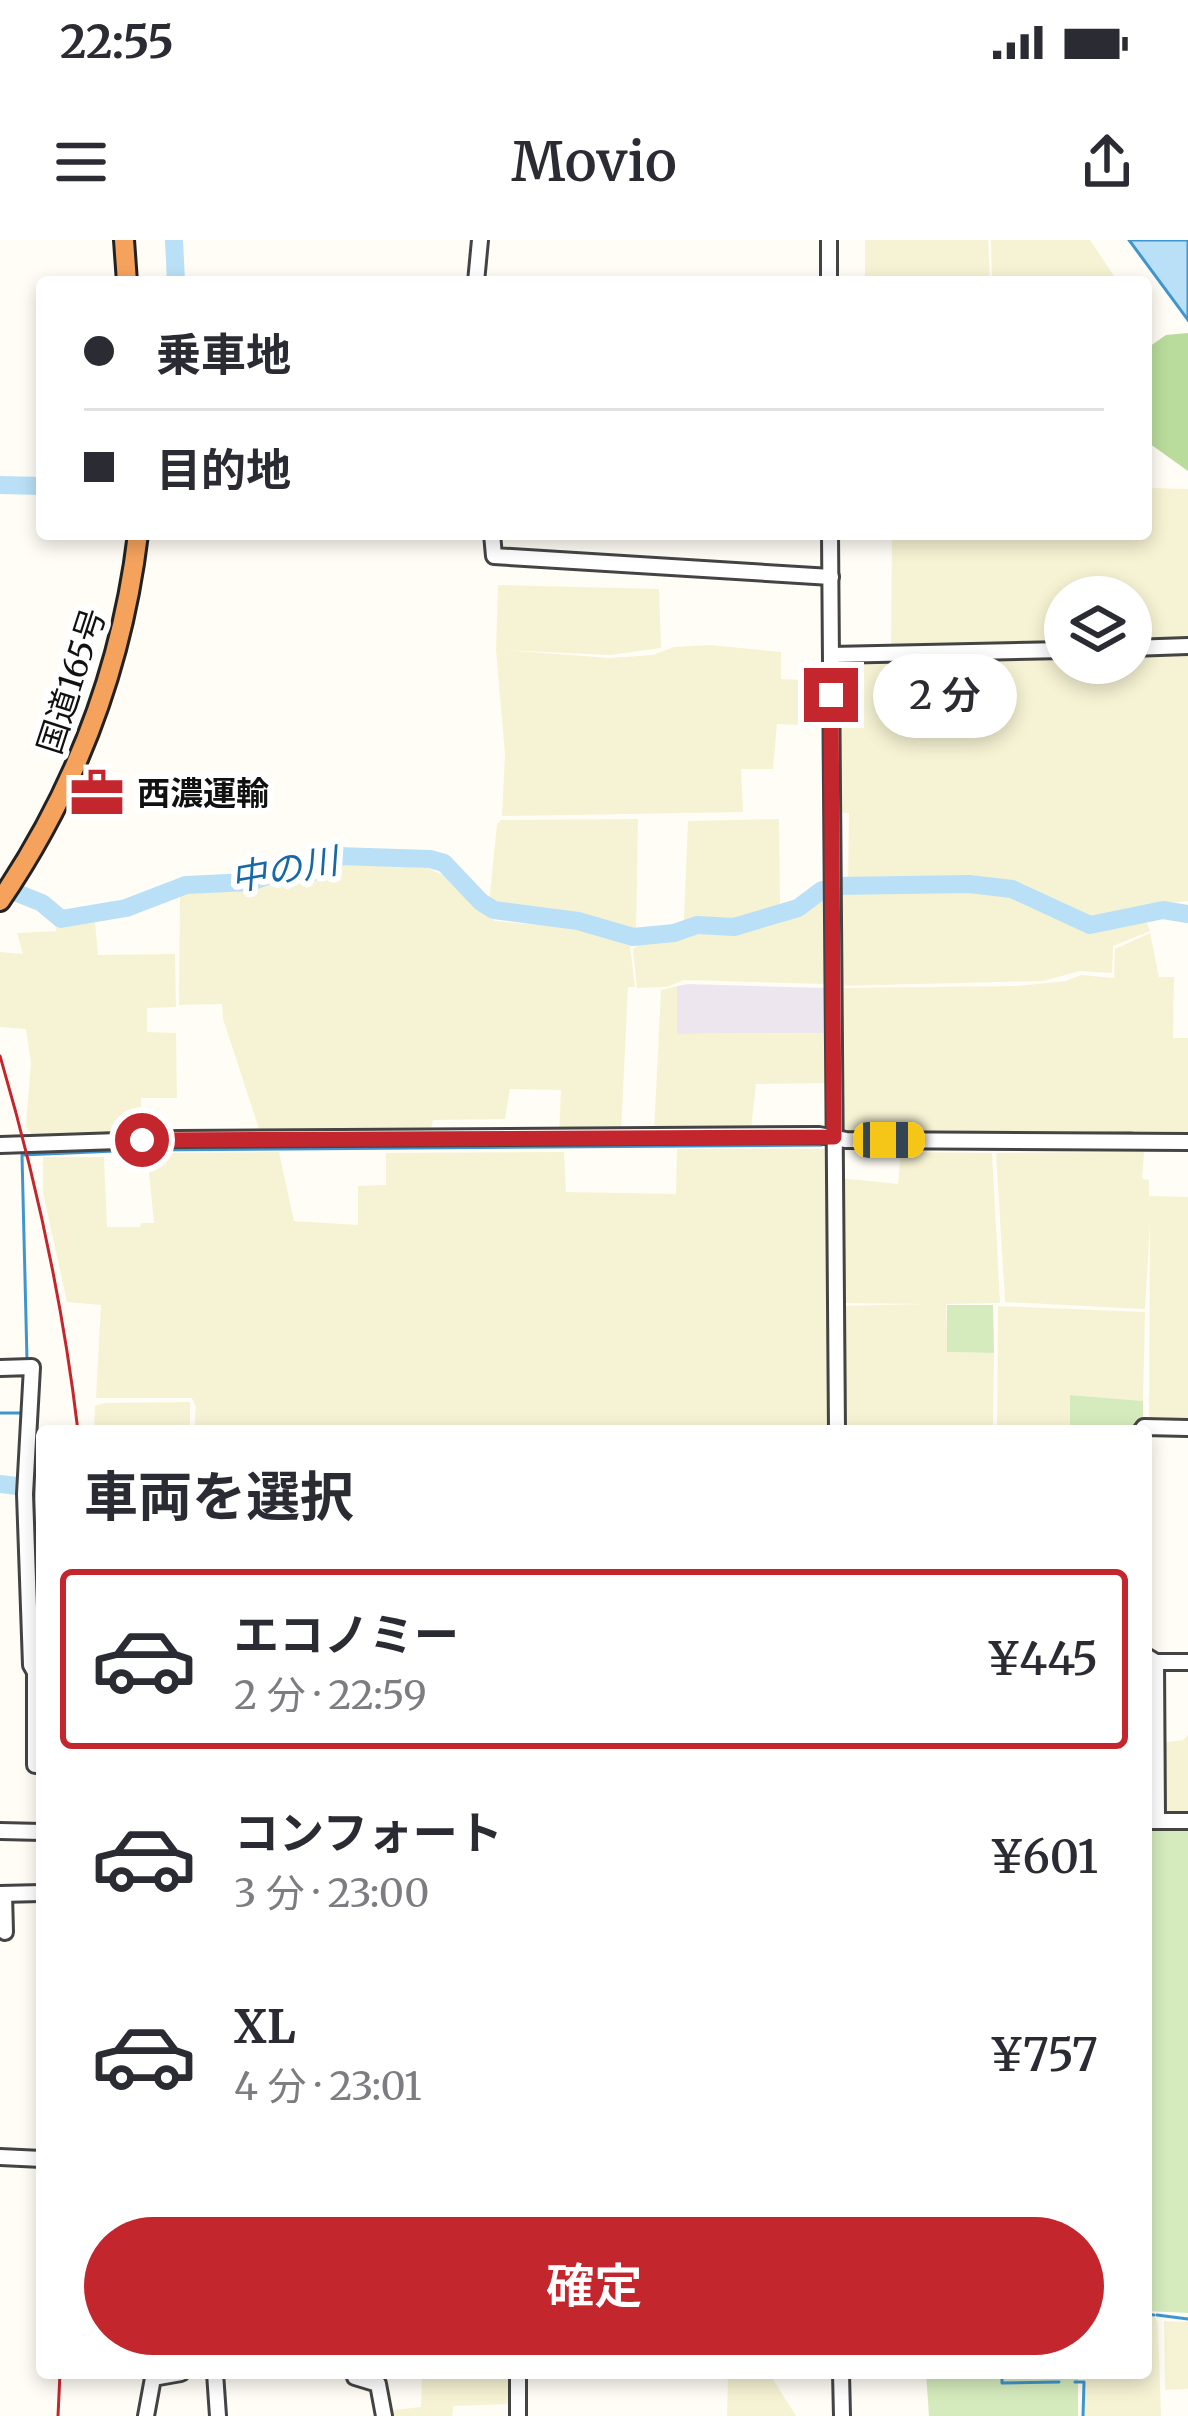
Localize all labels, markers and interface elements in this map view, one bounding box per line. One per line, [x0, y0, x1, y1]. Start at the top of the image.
text: 22:55 [60, 14, 174, 70]
text: Movio [511, 128, 677, 196]
icon: menu [48, 129, 114, 195]
icon: share [1074, 129, 1140, 195]
text: 乗車地 [156, 327, 291, 383]
text: 目的地 [156, 442, 291, 498]
map controls [1044, 576, 1152, 684]
button: layers [1044, 576, 1152, 684]
street label: 国道165号 [29, 603, 114, 759]
callout: 2 分 [873, 653, 1017, 737]
route end [804, 668, 858, 722]
text: 2 分 [909, 671, 981, 720]
office icon: 西濃運輸 [68, 764, 126, 822]
place label: 西濃運輸 [137, 773, 269, 814]
water label: 中の川 [227, 837, 345, 901]
route start [115, 1113, 169, 1167]
car [853, 1122, 925, 1158]
text: 車両を選択 [84, 1463, 354, 1531]
icon: car [90, 1605, 198, 1713]
text: エコノミー [234, 1607, 459, 1663]
text: ¥445 [986, 1631, 1098, 1687]
text: 2 分 · 22:59 [234, 1671, 427, 1720]
icon: car [90, 1803, 198, 1911]
text: コンフォート [234, 1805, 503, 1861]
text: ¥601 [989, 1829, 1098, 1885]
text: 3 分 · 23:00 [234, 1869, 429, 1918]
text: XL [234, 1999, 296, 2055]
icon: car [90, 2001, 198, 2109]
text: ¥757 [989, 2027, 1098, 2083]
text: 4 分 · 23:01 [234, 2062, 422, 2111]
button: 確定 [84, 2217, 1104, 2355]

